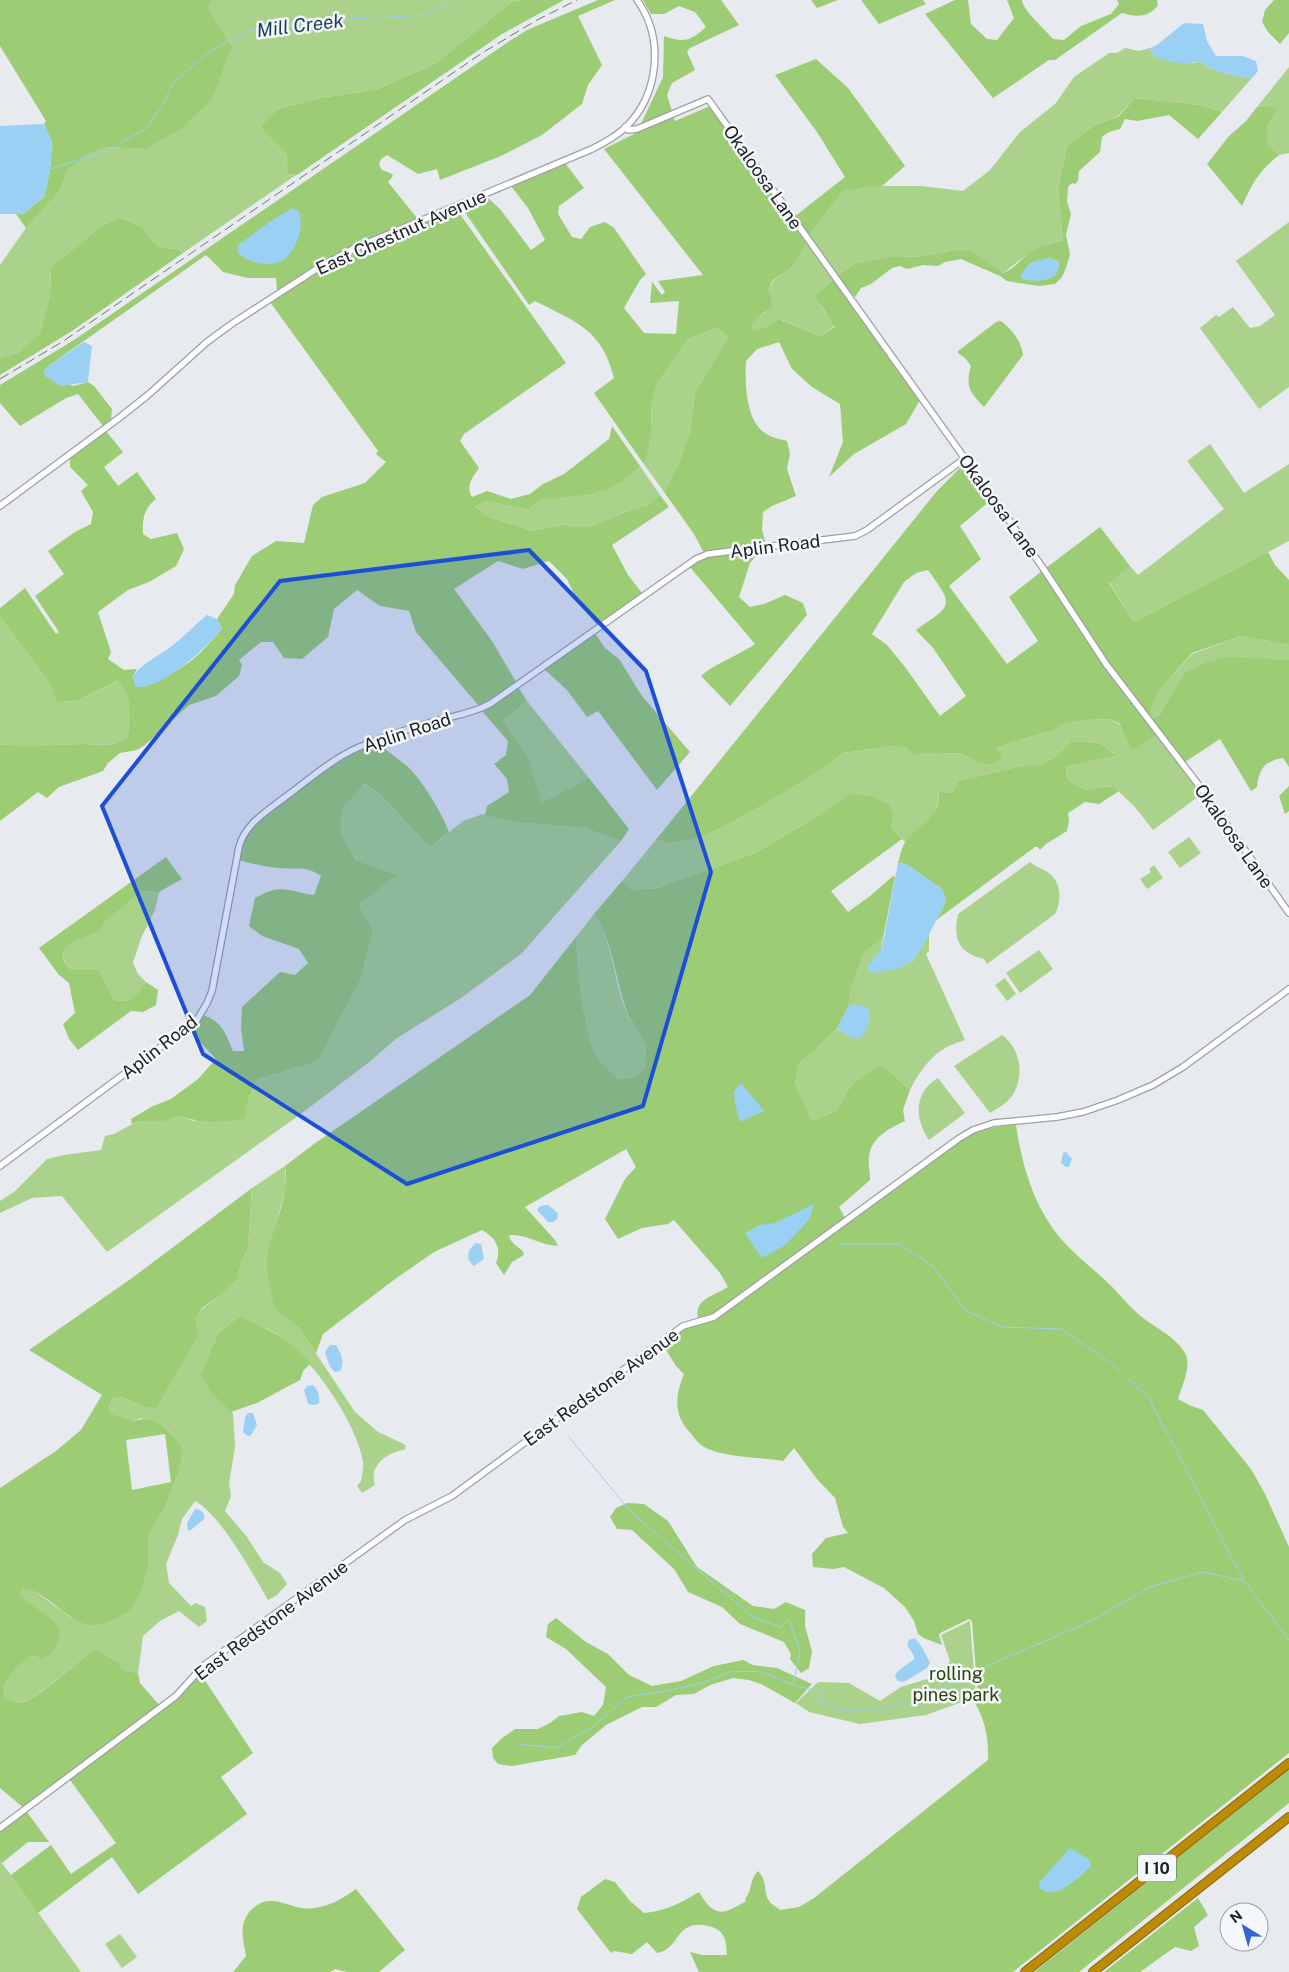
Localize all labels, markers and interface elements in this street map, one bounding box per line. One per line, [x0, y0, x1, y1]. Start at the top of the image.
water label: Mill Creek [255, 9, 345, 41]
street label: Okaloosa Lane [719, 121, 807, 233]
street label: East Chestnut Avenue [313, 185, 489, 279]
street label: Okaloosa Lane [955, 450, 1043, 562]
street label: Aplin Road [729, 530, 821, 562]
street label: Aplin Road [361, 708, 453, 756]
street label: Okaloosa Lane [1190, 780, 1278, 892]
street label: Aplin Road [117, 1011, 201, 1083]
street label: East Redstone Avenue [519, 1324, 683, 1450]
street label: East Redstone Avenue [190, 1555, 352, 1685]
park label: rolling pines park [913, 1663, 999, 1705]
road number: I 10 [1138, 1855, 1176, 1882]
north arrow [1219, 1902, 1269, 1952]
text: N [1227, 1907, 1245, 1926]

